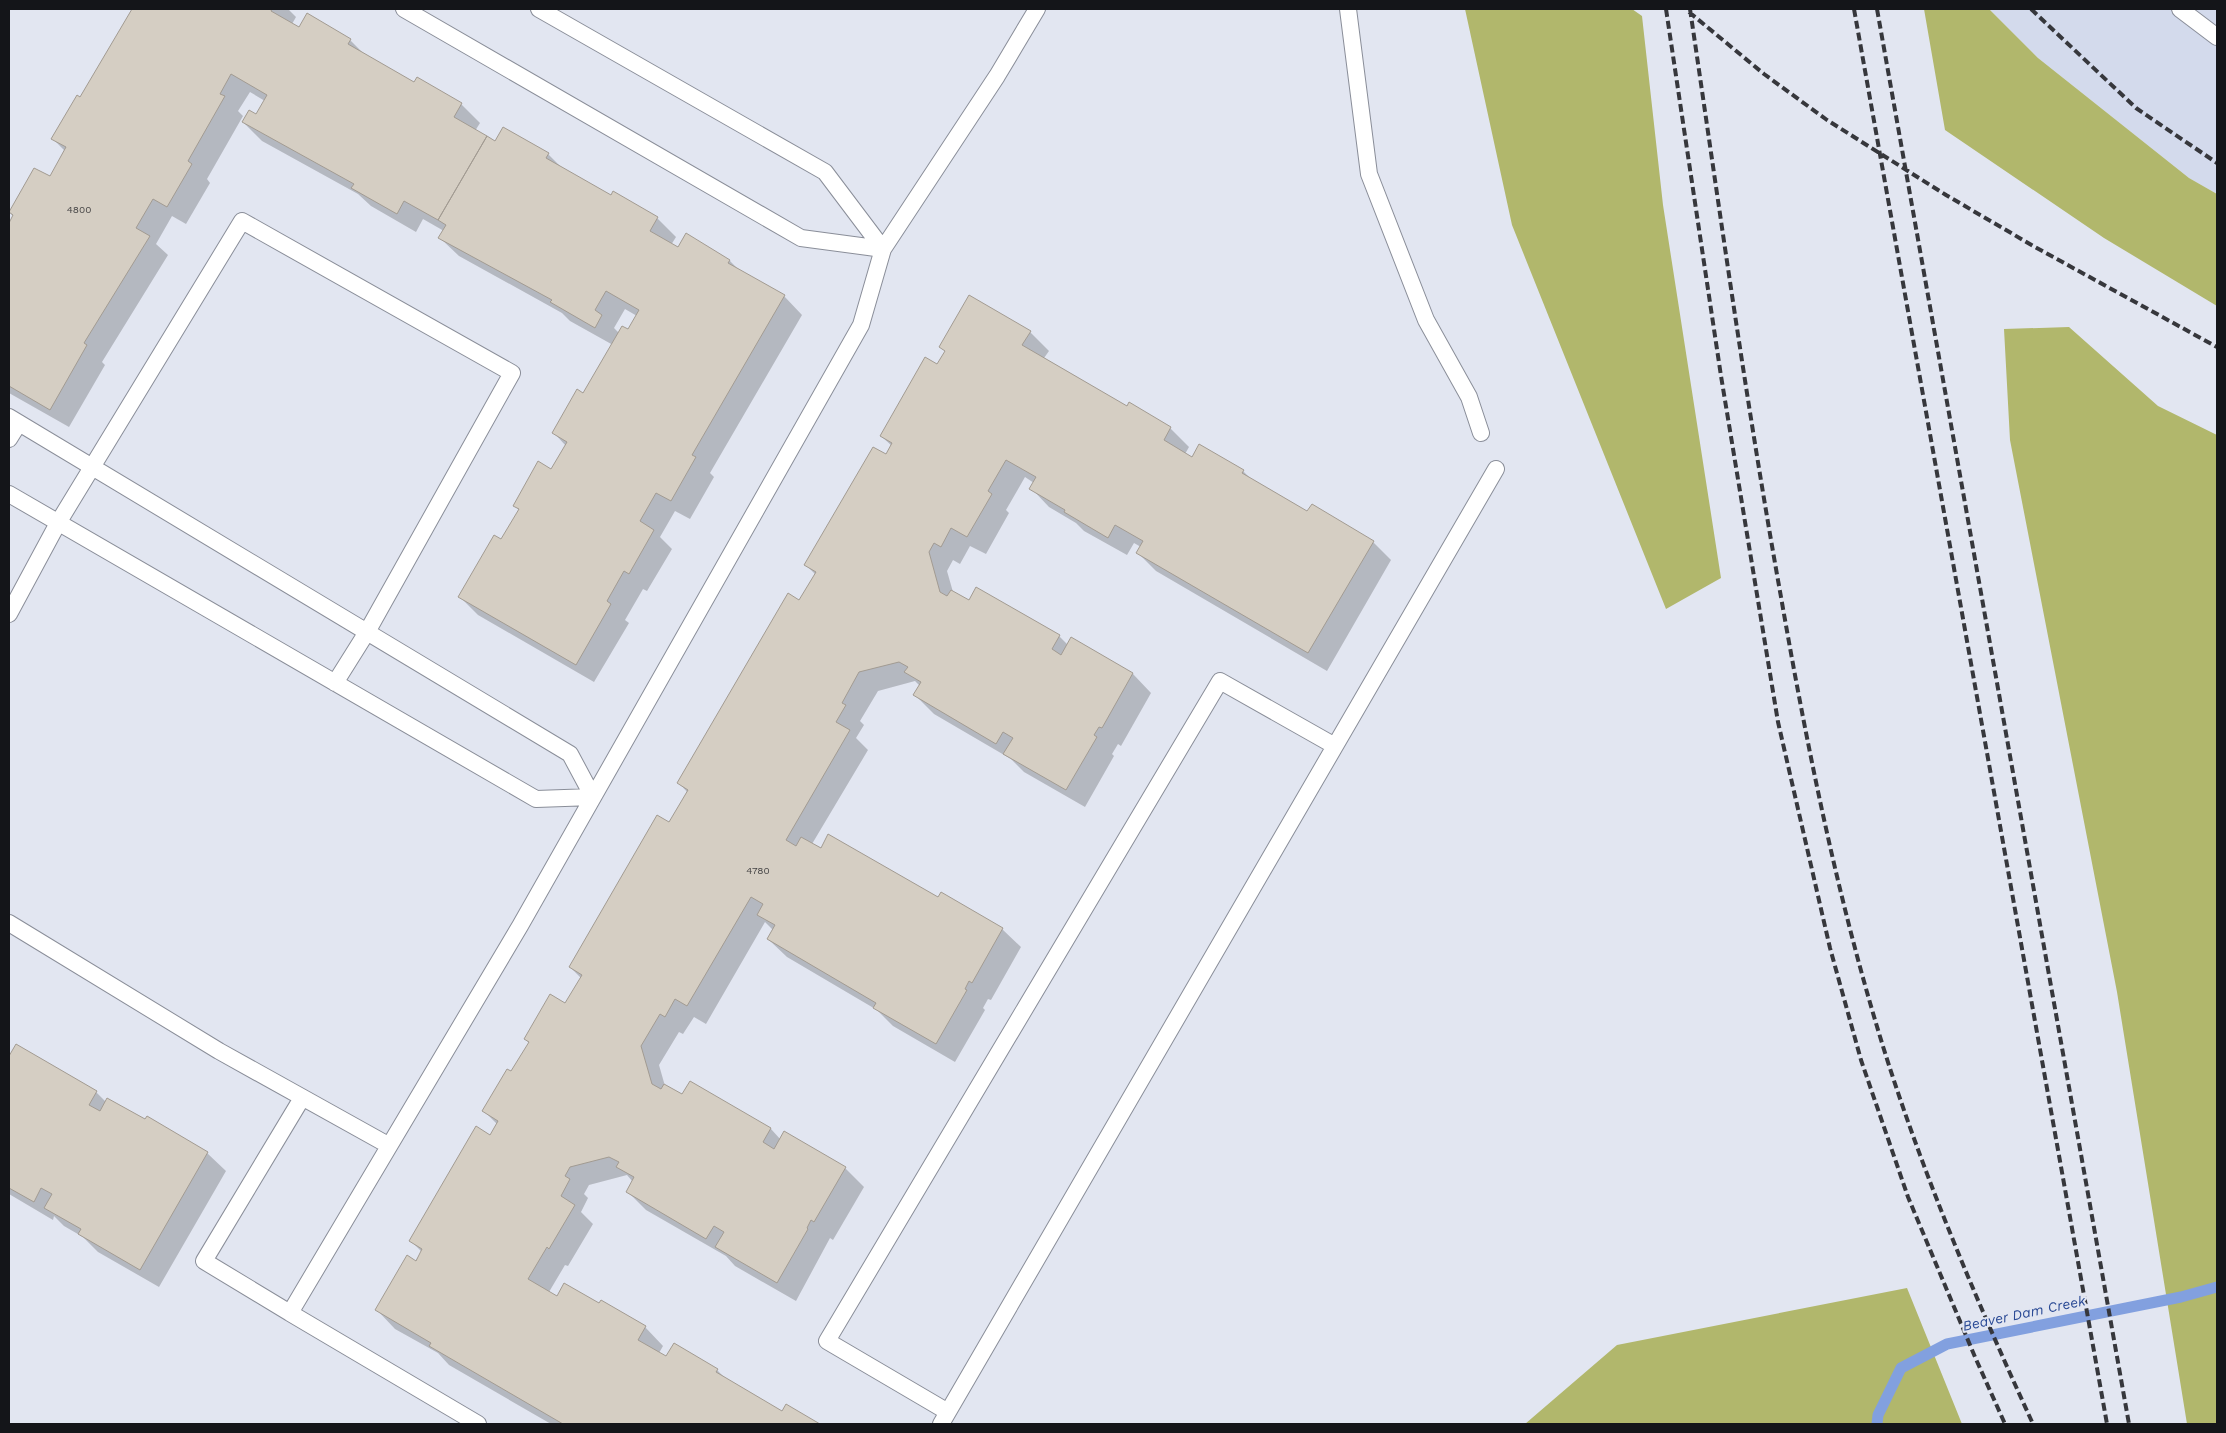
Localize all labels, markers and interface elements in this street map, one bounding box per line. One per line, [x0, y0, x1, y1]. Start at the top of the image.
house number: 4800 [67, 204, 91, 215]
house number: 4780 [746, 865, 770, 876]
water label: Beaver Dam Creek [1961, 1292, 2087, 1334]

